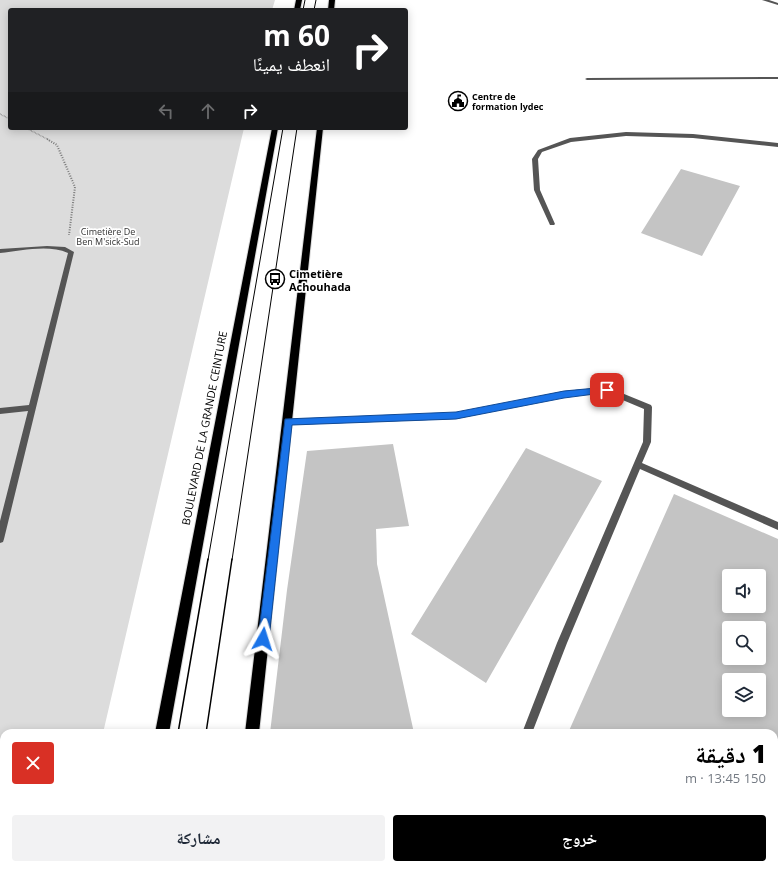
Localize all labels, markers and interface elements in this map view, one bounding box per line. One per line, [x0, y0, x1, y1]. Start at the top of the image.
text: 60 m [263, 16, 330, 54]
icon: right [344, 24, 396, 76]
text: انعطف يمينًا [253, 52, 330, 76]
public building icon: Centre de formation lydec [447, 90, 469, 112]
place label: Centre de formation lydec [472, 90, 544, 113]
icon: left [155, 100, 177, 122]
icon: ahead [197, 100, 219, 122]
icon: right [239, 100, 261, 122]
park label: Cimetière De Ben M'sick-Sud [76, 225, 140, 248]
place label: Cimetière Achouhada [289, 266, 351, 294]
bus stop icon: Cimetière Achouhada [264, 268, 286, 290]
street label: BOULEVARD DE LA GRANDE CEINTURE [178, 330, 230, 526]
pin [590, 373, 624, 407]
icon: arrive [596, 379, 618, 401]
map controls [722, 569, 766, 717]
button: sound [722, 569, 766, 613]
position arrow [242, 618, 284, 660]
button: search [722, 621, 766, 665]
button: layers [722, 673, 766, 717]
text: 1 دقيقة [695, 737, 766, 770]
button: close [12, 742, 54, 784]
text: 150 m · 13:45 [685, 769, 766, 787]
button: مشاركة [12, 815, 385, 861]
button: خروج [393, 815, 766, 861]

